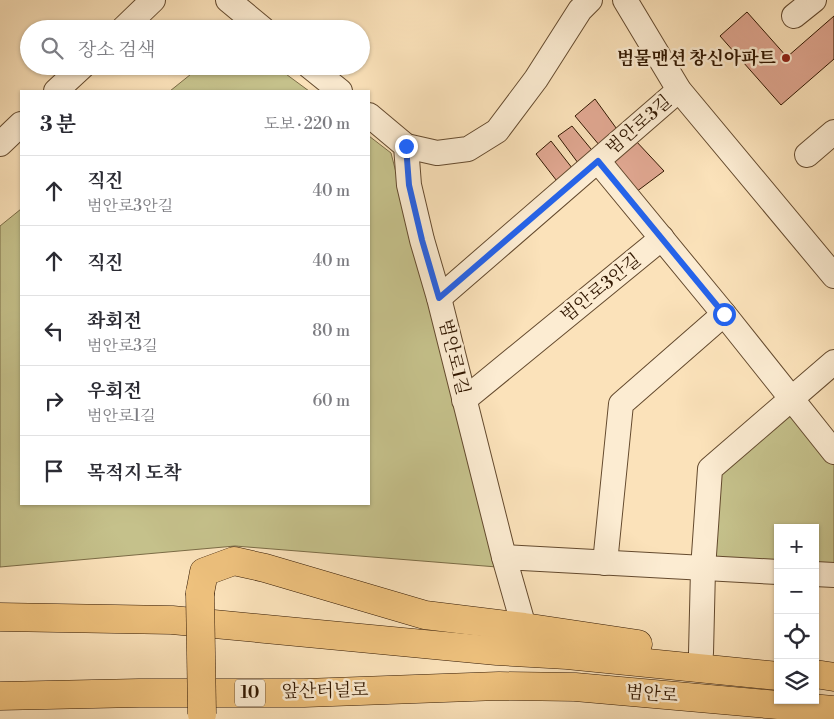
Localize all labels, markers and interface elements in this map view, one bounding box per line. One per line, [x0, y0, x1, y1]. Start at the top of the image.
search box [20, 20, 370, 75]
icon: search [38, 34, 66, 62]
text: 장소 검색 [78, 38, 155, 62]
place label: 범물맨션 창신아파트 [617, 47, 777, 70]
marker: 범물맨션 창신아파트 [780, 52, 792, 64]
street label: 범안로3길 [601, 90, 677, 160]
text: 3 분 [40, 112, 76, 138]
text: 도보 · 220 m [264, 114, 350, 134]
route end [395, 135, 418, 158]
text: 직진 [87, 169, 124, 193]
icon: ahead [40, 177, 68, 205]
text: 40 m [313, 181, 350, 201]
text: 범안로3안길 [87, 196, 173, 216]
icon: ahead [40, 247, 68, 275]
street label: 범안로3안길 [556, 249, 646, 327]
text: 직진 [87, 251, 124, 275]
text: 40 m [313, 251, 350, 271]
route start [713, 303, 736, 326]
text: 좌회전 [87, 309, 142, 333]
icon: left [40, 317, 68, 345]
street label: 범안로1길 [433, 317, 475, 397]
text: 80 m [312, 321, 350, 341]
text: 범안로3길 [87, 336, 158, 356]
text: 우회전 [87, 379, 142, 403]
icon: right [40, 387, 68, 415]
text: 60 m [312, 391, 350, 411]
text: 범안로1길 [87, 406, 156, 426]
icon: arrive [40, 457, 68, 485]
text: 목적지 도착 [87, 461, 182, 485]
map controls [774, 524, 819, 704]
button: + [774, 524, 819, 569]
button: − [774, 569, 819, 614]
button: locate [774, 614, 819, 659]
button: layers [774, 659, 819, 704]
street label: 앞산터널로 [281, 679, 369, 703]
road number: 10 [235, 680, 265, 706]
street label: 범안로 [625, 680, 679, 708]

